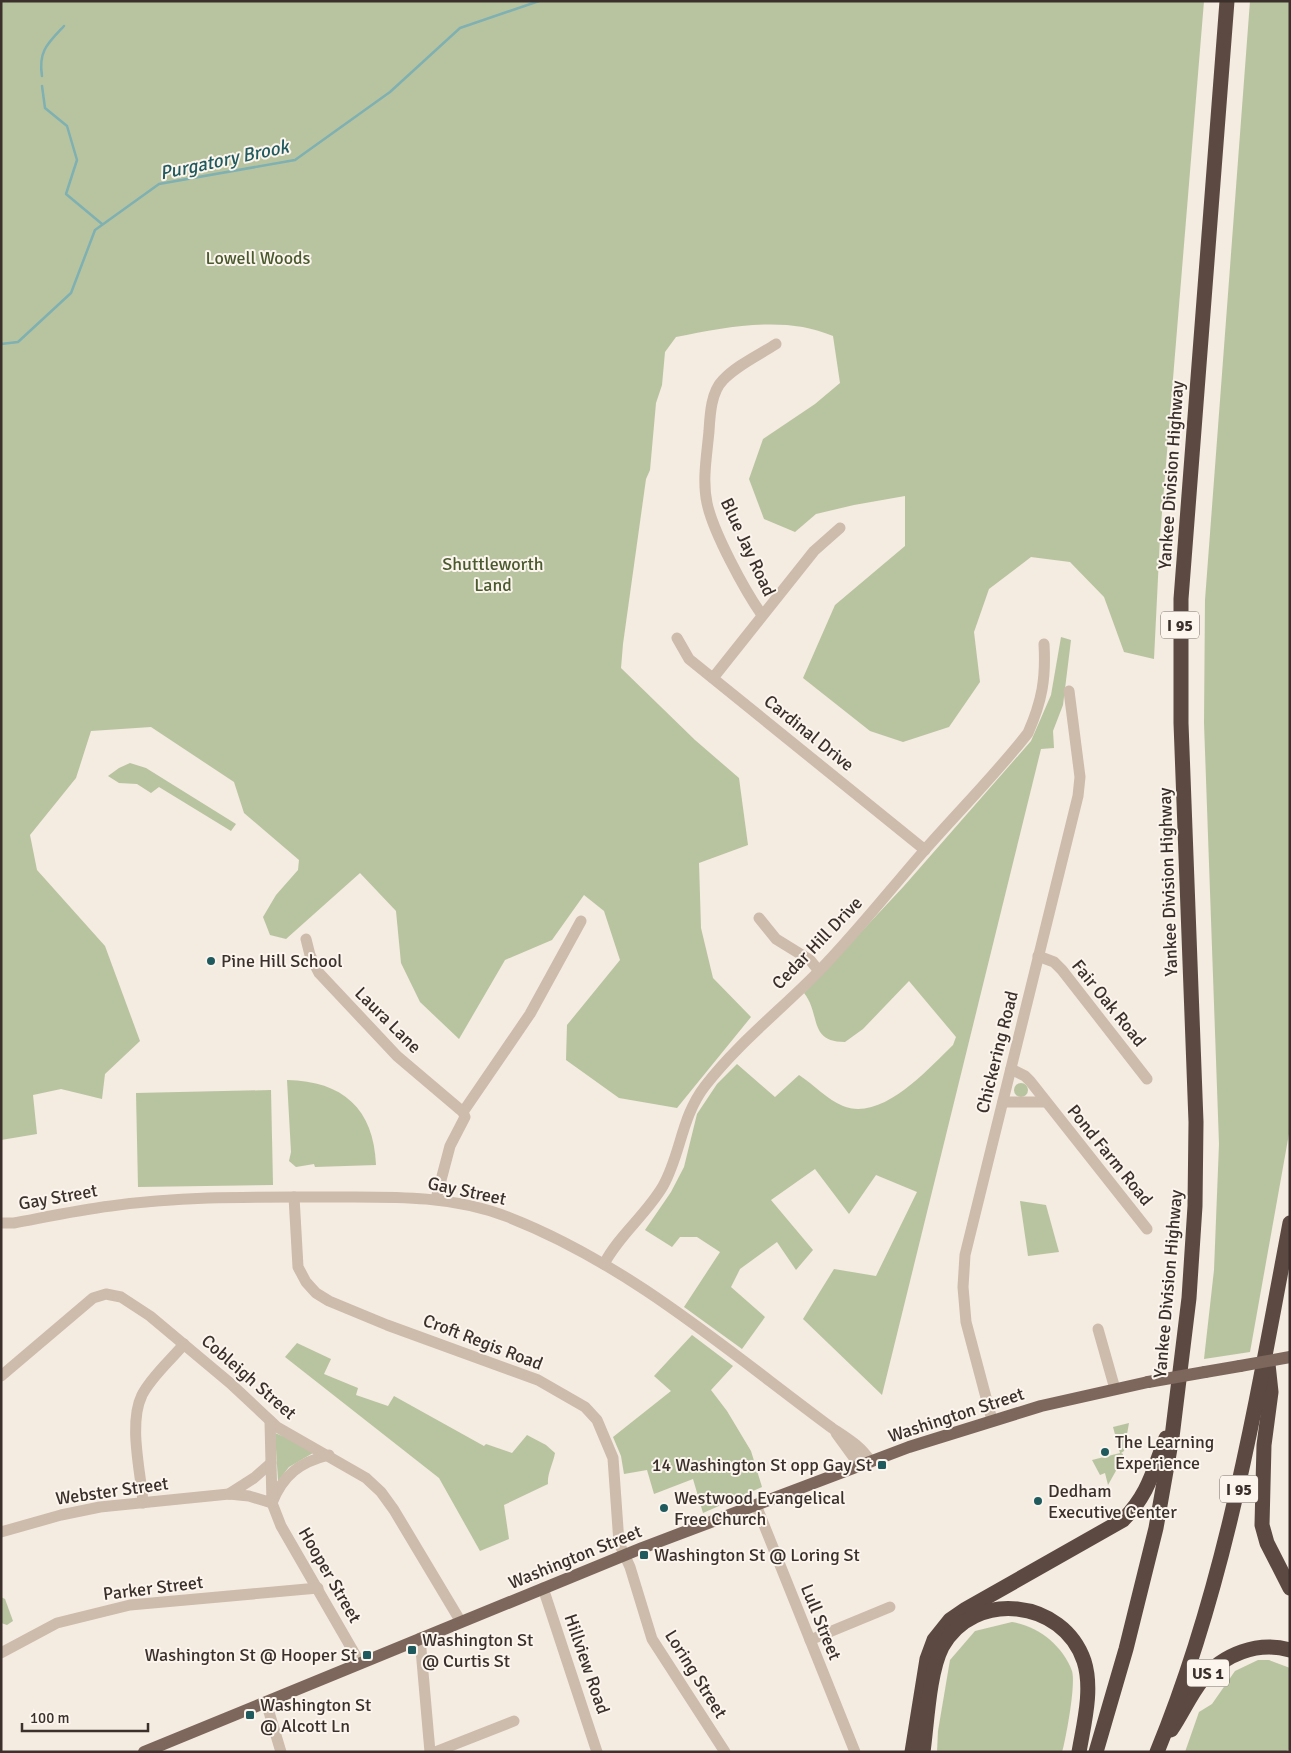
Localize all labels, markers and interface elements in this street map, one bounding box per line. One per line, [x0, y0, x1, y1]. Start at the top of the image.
water label: Purgatory Brook [158, 134, 292, 185]
park label: Lowell Woods [206, 247, 311, 269]
street label: Yankee Division Highway [1153, 379, 1189, 570]
street label: Blue Jay Road [716, 494, 780, 600]
park label: Shuttleworth Land [442, 553, 544, 596]
road number: I 95 [1161, 612, 1199, 638]
street label: Cardinal Drive [760, 690, 858, 776]
street label: Yankee Division Highway [1154, 787, 1182, 977]
street label: Cedar Hill Drive [767, 892, 867, 994]
place label: Pine Hill School [221, 950, 343, 972]
marker: Pine Hill School [205, 955, 217, 967]
street label: Fair Oak Road [1067, 955, 1151, 1051]
street label: Laura Lane [350, 982, 426, 1058]
street label: Chickering Road [971, 989, 1023, 1115]
street label: Pond Farm Road [1063, 1100, 1157, 1210]
street label: Gay Street [426, 1172, 508, 1210]
street label: Gay Street [17, 1179, 99, 1215]
street label: Yankee Division Highway [1149, 1188, 1187, 1379]
street label: Croft Regis Road [420, 1309, 546, 1375]
street label: Cobleigh Street [197, 1330, 301, 1424]
street label: Washington Street [885, 1383, 1027, 1447]
place label: The Learning Experience [1115, 1431, 1214, 1474]
marker: The Learning Experience [1099, 1446, 1111, 1458]
place label: 14 Washington St opp Gay St [652, 1454, 872, 1476]
marker: 14 Washington St opp Gay St [876, 1459, 888, 1471]
street label: Webster Street [54, 1472, 170, 1510]
road number: I 95 [1220, 1476, 1258, 1502]
place label: Dedham Executive Center [1048, 1480, 1177, 1523]
place label: Westwood Evangelical Free Church [674, 1487, 845, 1530]
marker: Dedham Executive Center [1032, 1495, 1044, 1507]
marker: Westwood Evangelical Free Church [658, 1502, 670, 1514]
street label: Washington Street [505, 1520, 645, 1594]
street label: Hooper Street [294, 1523, 366, 1627]
place label: Washington St @ Loring St [654, 1544, 860, 1566]
marker: Washington St @ Loring St [638, 1549, 650, 1561]
street label: Parker Street [102, 1571, 204, 1605]
street label: Lull Street [796, 1581, 846, 1663]
street label: Hillview Road [560, 1611, 614, 1717]
street label: Loring Street [660, 1626, 732, 1722]
place label: Washington St @ Curtis St [422, 1629, 533, 1672]
place label: Washington St @ Hooper St [144, 1644, 357, 1666]
marker: Washington St @ Curtis St [406, 1644, 418, 1656]
marker: Washington St @ Hooper St [361, 1649, 373, 1661]
road number: US 1 [1187, 1660, 1229, 1686]
place label: Washington St @ Alcott Ln [260, 1694, 371, 1737]
scale bar [22, 1700, 149, 1732]
text: 100 m [30, 1709, 70, 1727]
marker: Washington St @ Alcott Ln [244, 1709, 256, 1721]

